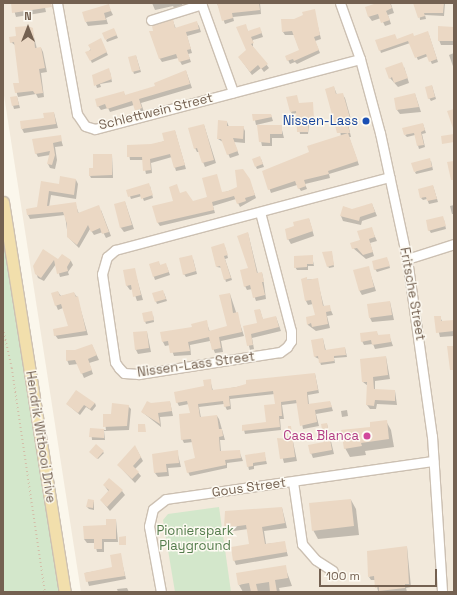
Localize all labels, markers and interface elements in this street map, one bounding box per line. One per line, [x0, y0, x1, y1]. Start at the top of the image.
north arrow [8, 8, 48, 48]
text: N [24, 9, 32, 23]
street label: Schlettwein Street [97, 90, 215, 134]
place label: Nissen-Lass [283, 113, 358, 129]
marker: Nissen-Lass [361, 116, 371, 126]
street label: Fritsche Street [396, 246, 428, 342]
street label: Nissen-Lass Street [136, 349, 256, 381]
street label: Hendrik Witbooi Drive [22, 370, 58, 504]
place label: Casa Blanca [283, 428, 359, 444]
marker: Casa Blanca [362, 431, 372, 441]
street label: Gous Street [211, 475, 287, 501]
park label: Pionierspark Playground [156, 524, 234, 555]
scale bar [321, 561, 439, 587]
text: 100 m [326, 568, 360, 584]

